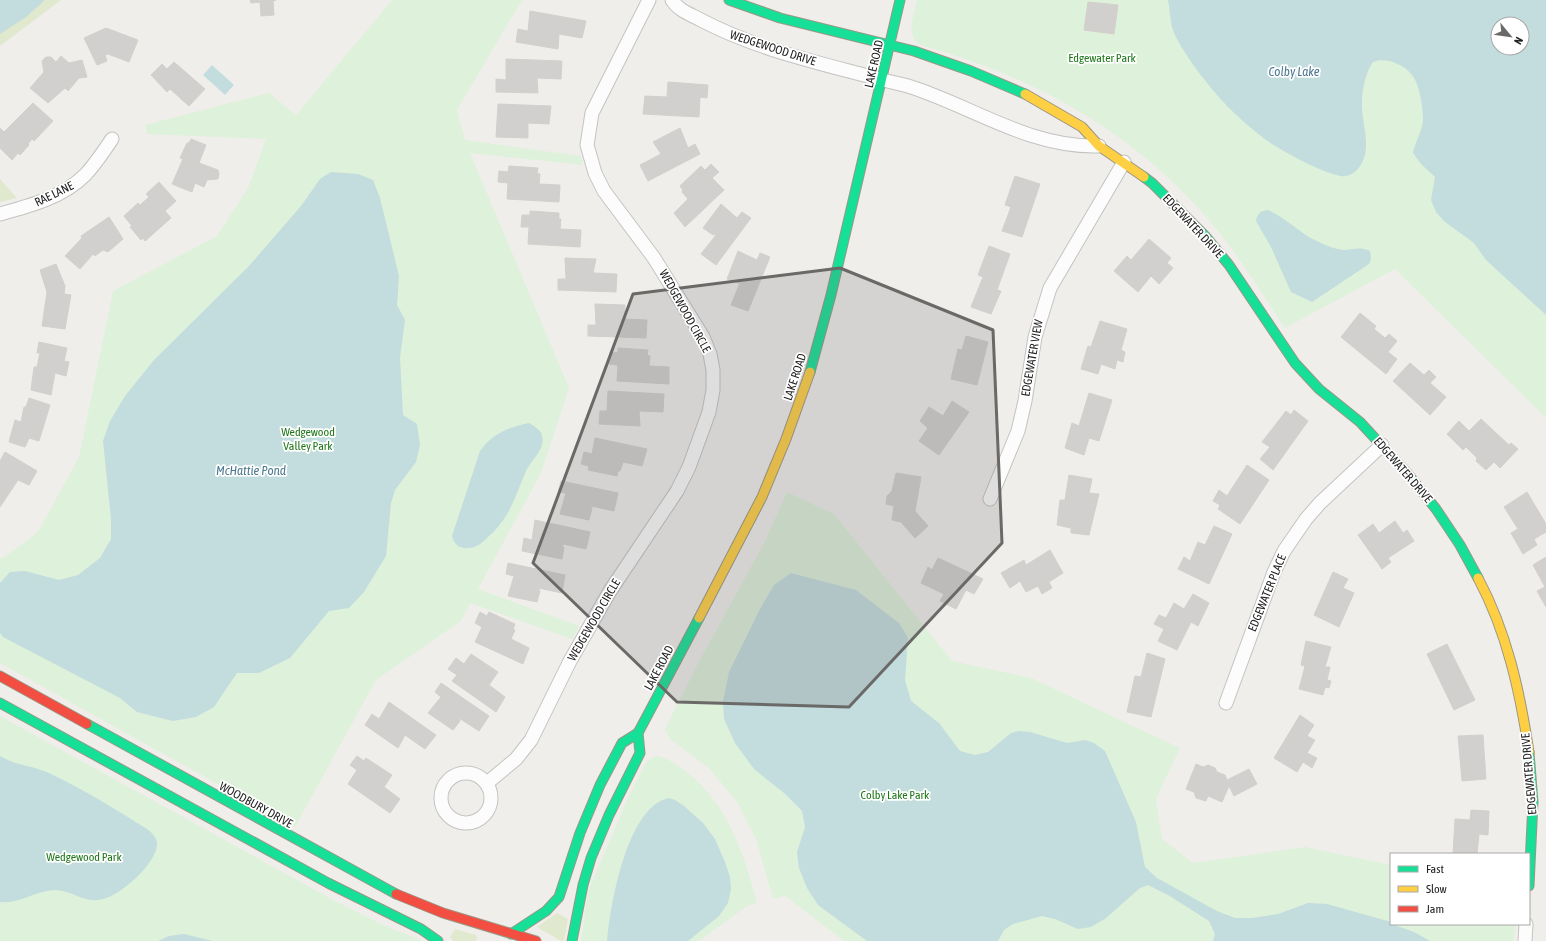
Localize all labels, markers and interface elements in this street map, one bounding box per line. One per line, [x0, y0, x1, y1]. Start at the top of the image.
north arrow [1490, 16, 1530, 56]
street label: WEDGEWOOD DRIVE [728, 27, 818, 69]
text: N [1512, 35, 1526, 47]
street label: LAKE ROAD [862, 38, 886, 89]
park label: Edgewater Park [1068, 51, 1137, 65]
water label: Colby Lake [1268, 64, 1320, 79]
street label: RAE LANE [32, 179, 76, 209]
street label: EDGEWATER DRIVE [1160, 191, 1226, 261]
street label: WEDGEWOOD CIRCLE [656, 267, 714, 355]
street label: EDGEWATER VIEW [1018, 318, 1046, 398]
street label: LAKE ROAD [781, 351, 809, 402]
park label: Wedgewood Valley Park [281, 425, 335, 453]
street label: EDGEWATER DRIVE [1371, 434, 1435, 506]
water label: McHattie Pond [216, 463, 286, 478]
street label: EDGEWATER PLACE [1245, 552, 1289, 634]
street label: WEDGEWOOD CIRCLE [565, 576, 623, 664]
street label: LAKE ROAD [641, 643, 677, 693]
street label: EDGEWATER DRIVE [1518, 733, 1540, 815]
street label: WOODBURY DRIVE [217, 779, 295, 831]
park label: Colby Lake Park [861, 788, 930, 802]
park label: Wedgewood Park [46, 850, 122, 864]
legend [1390, 853, 1530, 925]
text: Fast [1426, 862, 1444, 876]
text: Slow [1426, 882, 1447, 896]
text: Jam [1426, 902, 1444, 916]

